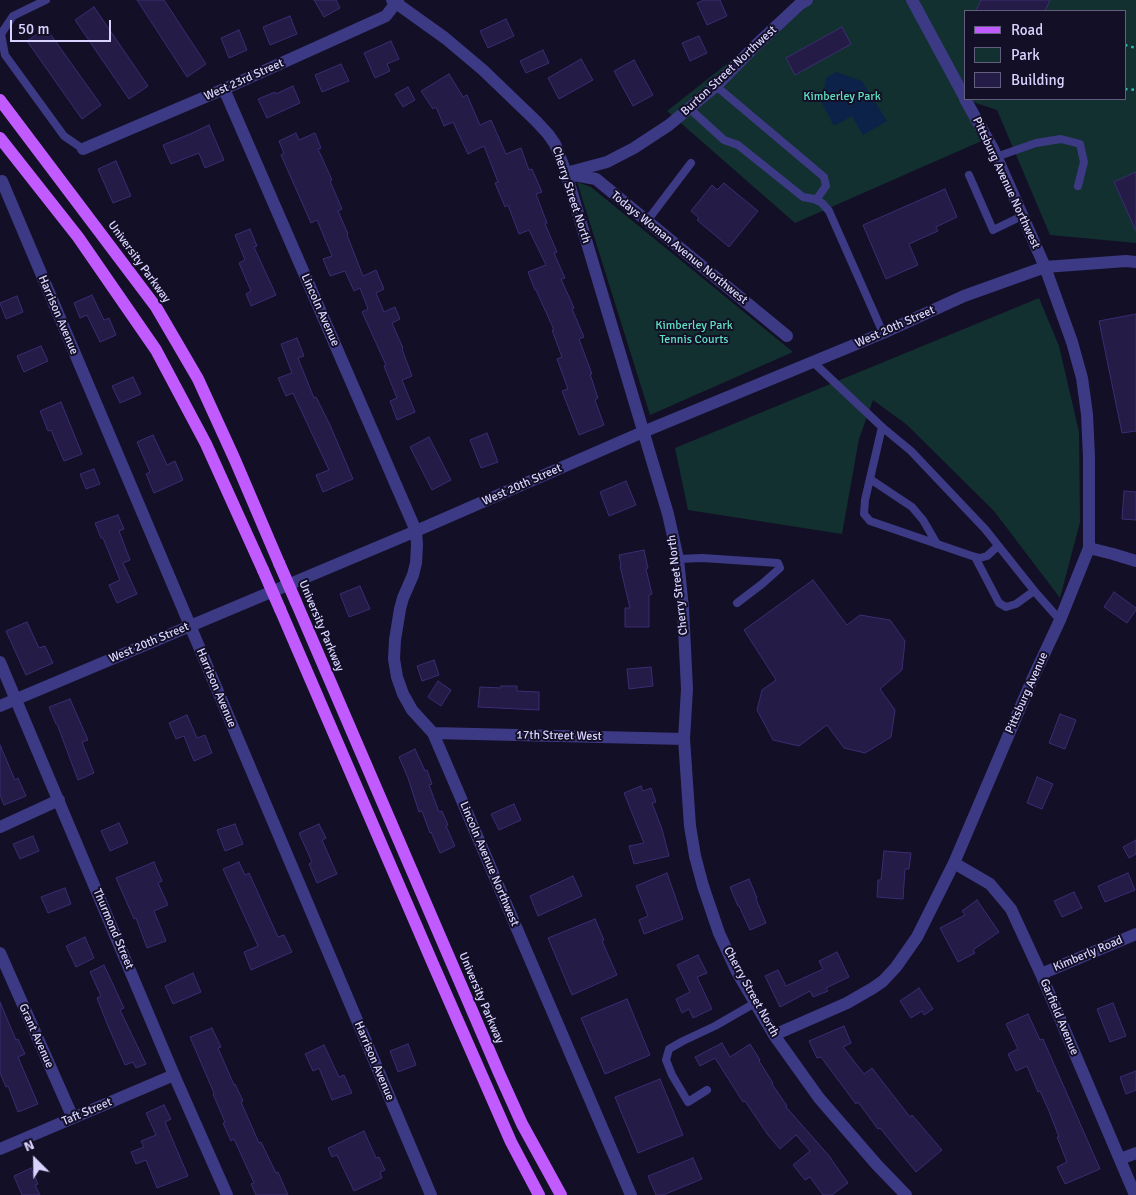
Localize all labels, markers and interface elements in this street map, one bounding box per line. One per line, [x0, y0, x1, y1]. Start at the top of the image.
scale bar [12, 10, 114, 42]
legend [964, 10, 1126, 100]
text: 50 m [18, 20, 49, 38]
text: Road [1011, 21, 1043, 39]
street label: Burton Street Northwest [678, 23, 780, 119]
text: Park [1011, 46, 1040, 64]
street label: West 23rd Street [202, 56, 286, 104]
text: Building [1011, 71, 1065, 89]
park label: Kimberley Park [803, 90, 881, 104]
street label: Pittsburg Avenue Northwest [969, 115, 1043, 251]
street label: Cherry Street North [549, 145, 593, 245]
street label: Todays Woman Avenue Northwest [608, 188, 750, 308]
street label: University Parkway [105, 218, 173, 306]
street label: Lincoln Avenue [298, 271, 342, 349]
street label: Harrison Avenue [35, 273, 81, 357]
street label: West 20th Street [853, 303, 937, 351]
park label: Kimberley Park Tennis Courts [655, 319, 733, 347]
street label: West 20th Street [480, 461, 564, 509]
street label: Cherry Street North [665, 534, 691, 636]
street label: University Parkway [295, 578, 347, 674]
street label: West 20th Street [107, 620, 191, 666]
street label: Harrison Avenue [193, 646, 239, 730]
street label: Pittsburg Avenue [1003, 650, 1051, 736]
street label: 17th Street West [516, 728, 602, 744]
street label: Lincoln Avenue Northwest [456, 799, 522, 929]
street label: Thurmond Street [90, 887, 136, 971]
street label: Kimberly Road [1051, 933, 1125, 975]
street label: Cherry Street North [720, 944, 782, 1040]
street label: University Parkway [455, 950, 507, 1046]
street label: Garfield Avenue [1036, 977, 1082, 1057]
street label: Grant Avenue [15, 1002, 57, 1070]
street label: Harrison Avenue [351, 1019, 397, 1103]
street label: Taft Street [60, 1095, 114, 1129]
north arrow [10, 1135, 60, 1185]
text: N [21, 1136, 37, 1155]

